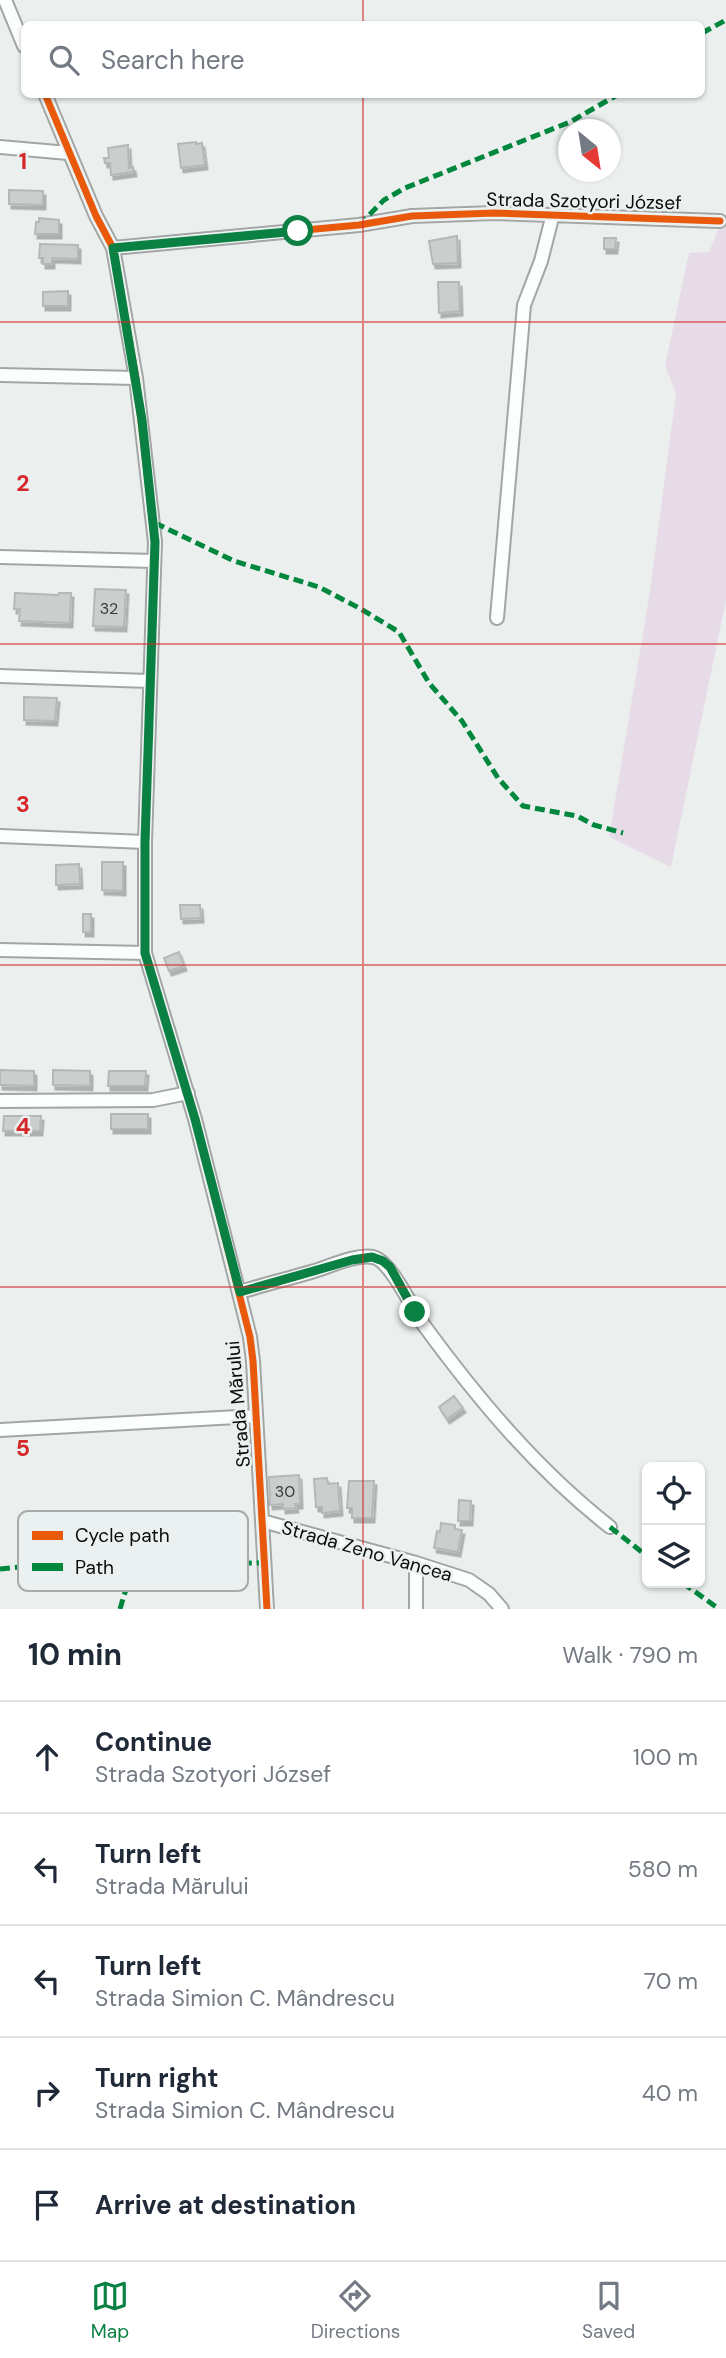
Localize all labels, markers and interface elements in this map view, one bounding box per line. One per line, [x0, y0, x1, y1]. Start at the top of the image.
search box [21, 21, 705, 98]
icon: search [45, 41, 83, 79]
text: Search here [101, 43, 244, 77]
north arrow [558, 119, 621, 182]
text: 1 [19, 146, 27, 176]
street label: Strada Szotyori József [486, 187, 682, 215]
route start [282, 215, 313, 246]
text: 2 [16, 468, 30, 498]
house number: 32 [100, 598, 118, 619]
text: 3 [16, 789, 30, 819]
text: 4 [16, 1111, 31, 1141]
route end [399, 1296, 430, 1327]
street label: Strada Mărului [220, 1340, 256, 1468]
text: 5 [16, 1433, 30, 1463]
map controls [642, 1462, 705, 1588]
button: locate [642, 1462, 705, 1525]
house number: 30 [275, 1481, 295, 1502]
legend [18, 1511, 248, 1591]
street label: Strada Zeno Vancea [279, 1515, 455, 1587]
text: Cycle path [75, 1523, 170, 1548]
button: layers [642, 1525, 705, 1588]
text: Path [75, 1555, 114, 1580]
text: 10 min [28, 1635, 122, 1674]
text: Walk · 790 m [562, 1640, 698, 1670]
text: Continue [95, 1725, 212, 1759]
icon: ahead [28, 1738, 66, 1776]
text: 100 m [633, 1742, 698, 1772]
text: Strada Szotyori József [95, 1759, 331, 1789]
text: Turn left [95, 1837, 202, 1871]
icon: left [28, 1850, 66, 1888]
text: 580 m [628, 1854, 698, 1884]
text: Strada Mărului [95, 1871, 249, 1901]
text: Turn left [95, 1949, 202, 1983]
icon: left [28, 1962, 66, 2000]
text: 70 m [644, 1966, 698, 1996]
text: Strada Simion C. Mândrescu [95, 1983, 395, 2013]
text: Turn right [95, 2061, 219, 2095]
icon: right [28, 2074, 66, 2112]
text: 40 m [642, 2078, 698, 2108]
text: Strada Simion C. Mândrescu [95, 2095, 395, 2125]
icon: arrive [28, 2186, 66, 2224]
text: Arrive at destination [95, 2188, 356, 2222]
tab: Map [91, 2277, 129, 2344]
tab: Directions [311, 2277, 400, 2344]
tab: Saved [582, 2277, 635, 2344]

